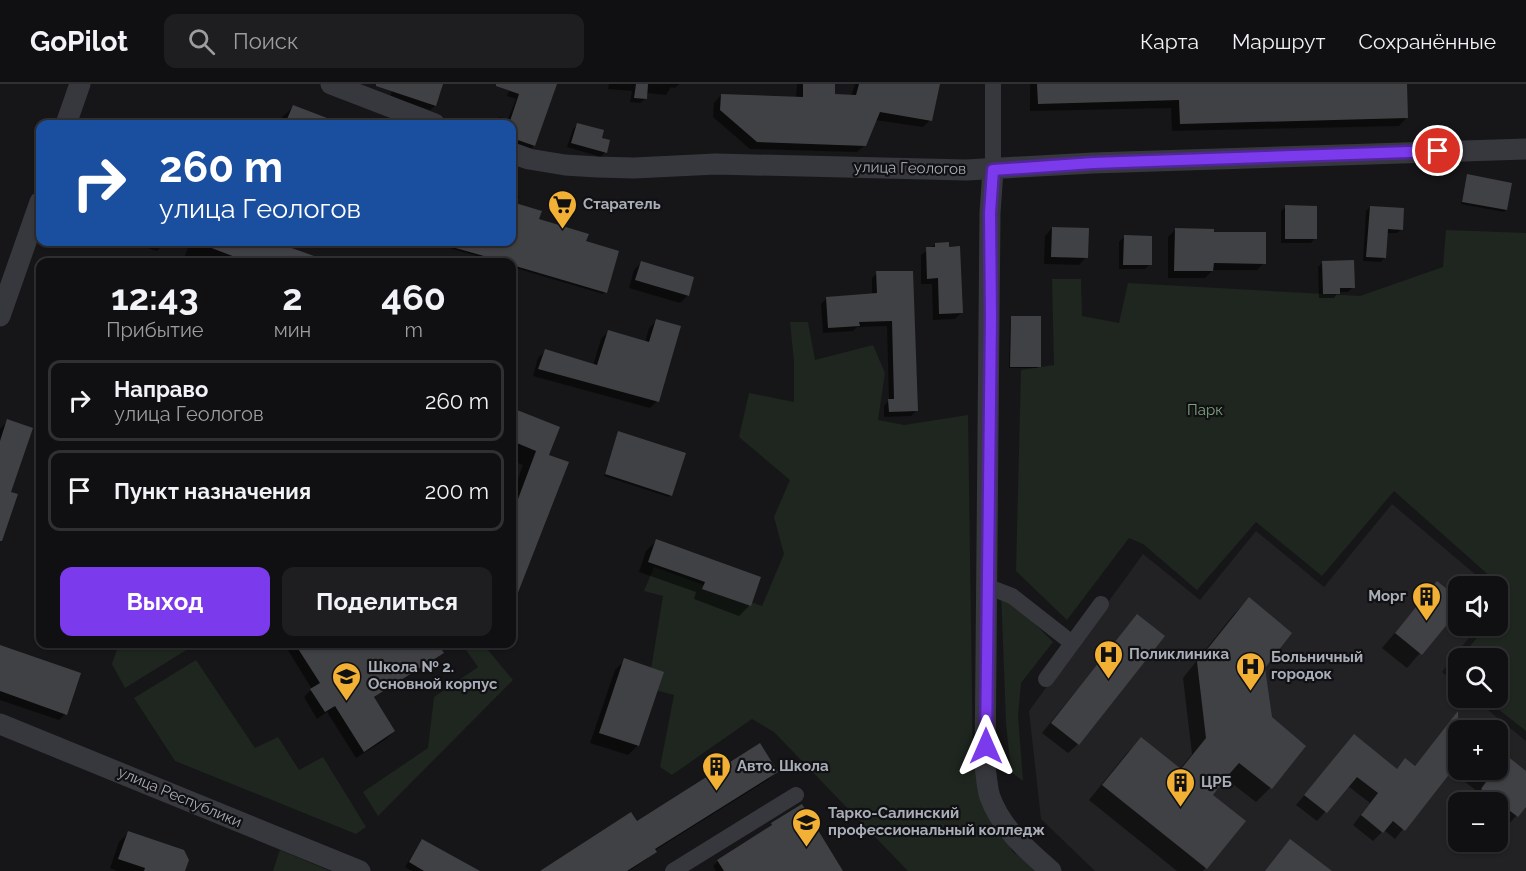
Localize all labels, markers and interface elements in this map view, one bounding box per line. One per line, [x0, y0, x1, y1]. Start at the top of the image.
search box [164, 14, 584, 68]
text: GoPilot [30, 25, 128, 58]
icon: search [185, 25, 218, 58]
text: Поиск [233, 28, 298, 54]
text: Карта [1140, 29, 1199, 54]
text: Маршрут [1232, 29, 1325, 54]
text: Сохранённые [1358, 29, 1496, 54]
pin [1412, 125, 1463, 176]
icon: arrive [1421, 134, 1454, 167]
text: 260 m [159, 143, 283, 192]
icon: right [60, 144, 138, 222]
street label: улица Геологов [854, 158, 966, 178]
supermarket icon: Старатель [546, 188, 578, 230]
text: улица Геологов [159, 193, 361, 224]
place label: Старатель [583, 195, 661, 213]
text: 12:43 [111, 276, 199, 318]
text: 2 [282, 276, 303, 318]
text: 460 [381, 276, 446, 318]
text: Прибытие [106, 318, 204, 342]
text: мин [274, 318, 311, 342]
text: m [404, 318, 423, 342]
text: Направо [114, 376, 208, 402]
icon: right [63, 384, 96, 417]
text: 260 m [425, 388, 489, 414]
park label: Парк [1187, 401, 1223, 419]
text: улица Геологов [114, 402, 264, 426]
icon: arrive [63, 474, 96, 507]
text: Пункт назначения [114, 478, 311, 504]
text: 200 m [425, 478, 489, 504]
button: Выход [60, 567, 270, 636]
button: Поделиться [282, 567, 492, 636]
map controls [1448, 576, 1508, 852]
button: sound [1448, 576, 1508, 636]
building icon: Морг [1411, 580, 1443, 622]
place label: Морг [1368, 587, 1407, 605]
hospital icon: Поликлиника [1092, 638, 1124, 680]
place label: Поликлиника [1129, 645, 1230, 663]
place label: Больничный городок [1271, 648, 1363, 683]
button: search [1448, 648, 1508, 708]
hospital icon: Больничный городок [1234, 650, 1266, 692]
place label: Школа № 2. Основной корпус [368, 658, 498, 693]
school or university icon: Школа № 2. Основной корпус [331, 660, 363, 702]
position arrow [954, 714, 1018, 778]
button: + [1448, 720, 1508, 780]
building icon: Авто. Школа [700, 750, 732, 792]
place label: Авто. Школа [737, 757, 829, 775]
street label: улица Республики [115, 763, 245, 831]
building icon: ЦРБ [1164, 766, 1196, 808]
place label: ЦРБ [1201, 773, 1232, 791]
button: − [1448, 792, 1508, 852]
place label: Тарко-Салинский профессиональный колледж [828, 804, 1045, 839]
school or university icon: Тарко-Салинский профессиональный колледж [791, 806, 823, 848]

